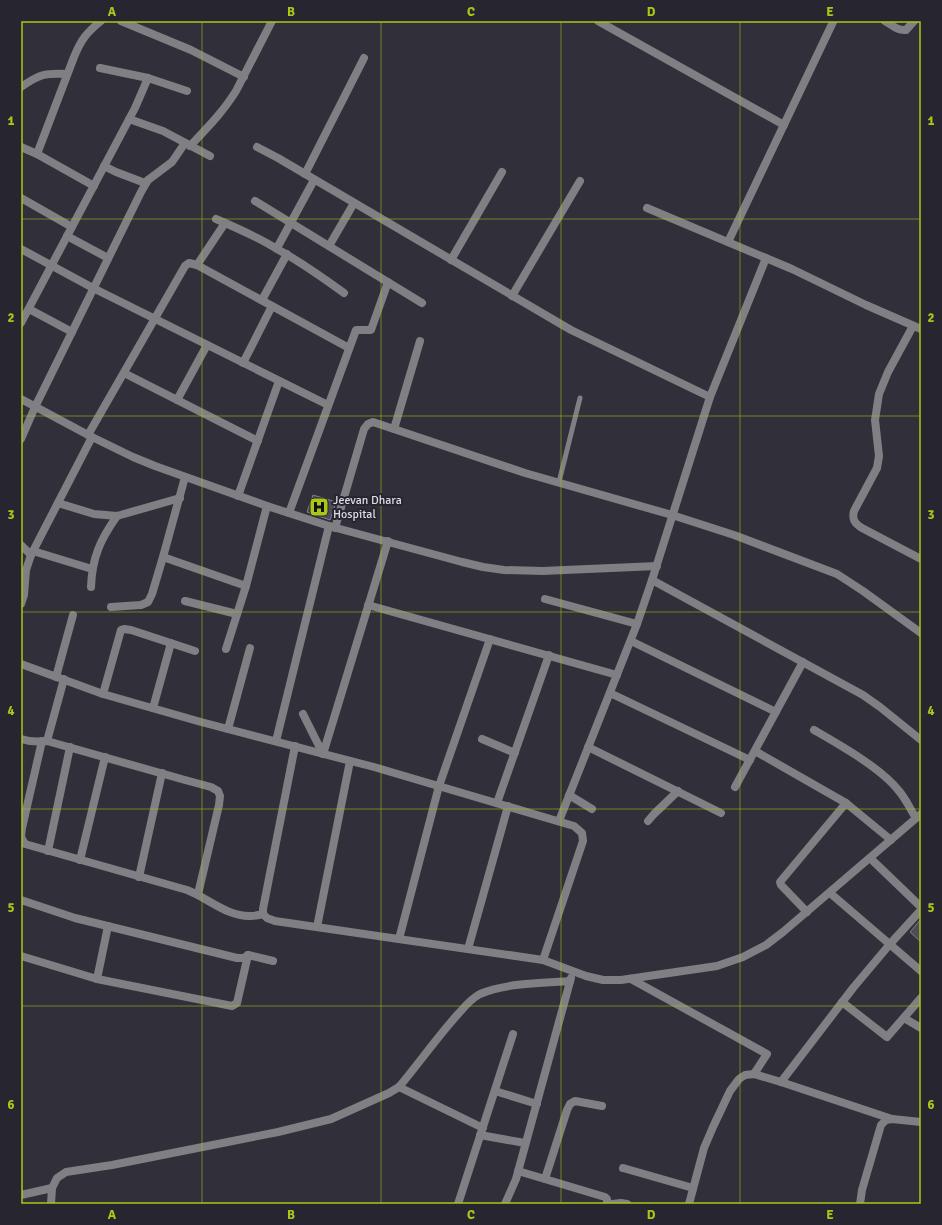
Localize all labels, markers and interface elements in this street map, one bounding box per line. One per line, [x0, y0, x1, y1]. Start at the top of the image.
text: A [108, 4, 117, 20]
text: B [287, 4, 295, 20]
text: C [467, 4, 475, 20]
text: D [647, 4, 656, 20]
text: E [826, 4, 834, 20]
text: 1 [7, 113, 15, 129]
text: 1 [927, 113, 935, 129]
text: 2 [7, 310, 15, 326]
text: 2 [927, 310, 935, 326]
place label: Jeevan Dhara Hospital [333, 493, 402, 522]
hospital icon: Jeevan Dhara Hospital [308, 496, 330, 518]
text: 3 [7, 507, 15, 523]
text: 3 [927, 507, 935, 523]
text: 4 [7, 703, 15, 719]
text: 4 [927, 703, 935, 719]
text: 5 [7, 900, 15, 916]
text: 5 [927, 900, 935, 916]
text: 6 [7, 1097, 15, 1113]
text: 6 [927, 1097, 935, 1113]
text: A [108, 1207, 117, 1223]
text: B [287, 1207, 295, 1223]
text: C [467, 1207, 475, 1223]
text: D [647, 1207, 656, 1223]
text: E [826, 1207, 834, 1223]

